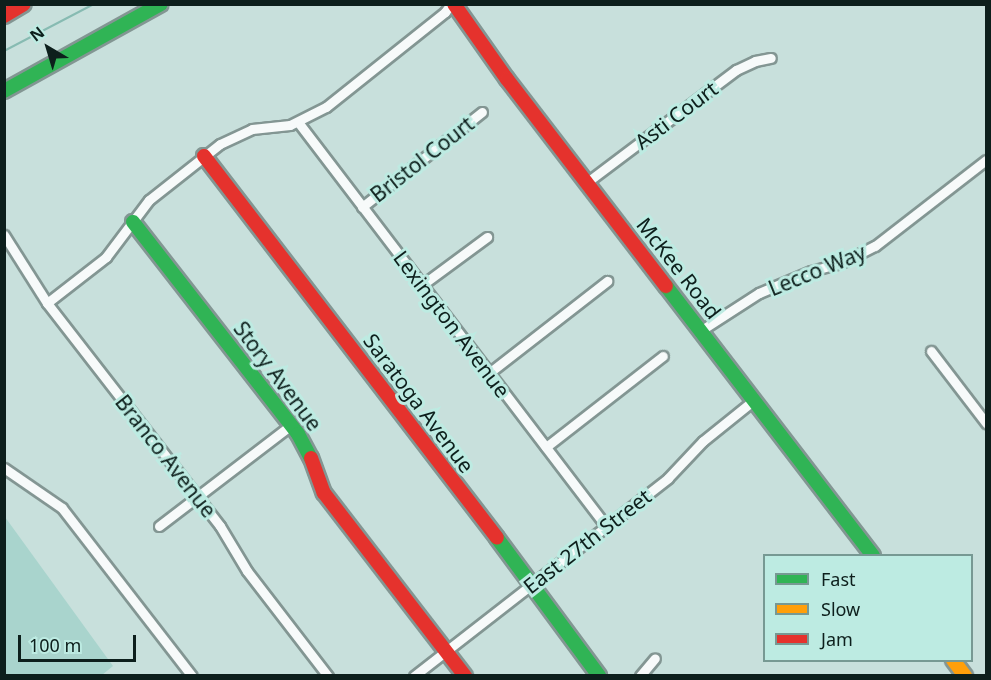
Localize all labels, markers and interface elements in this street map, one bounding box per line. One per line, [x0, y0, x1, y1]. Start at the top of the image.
north arrow [18, 18, 78, 78]
text: N [25, 21, 49, 46]
street label: Asti Court [630, 76, 722, 154]
street label: Bristol Court [365, 111, 479, 207]
street label: McKee Road [632, 212, 726, 324]
street label: Lecco Way [765, 239, 869, 301]
street label: Lexington Avenue [389, 246, 515, 402]
street label: Story Avenue [229, 316, 327, 436]
street label: Saratoga Avenue [359, 329, 479, 477]
street label: Branco Avenue [110, 390, 222, 522]
street label: East 27th Street [518, 483, 656, 599]
legend [763, 554, 973, 662]
text: Fast [821, 567, 856, 591]
text: Slow [821, 597, 860, 621]
scale bar [21, 623, 140, 661]
text: Jam [821, 627, 853, 651]
text: 100 m [29, 633, 81, 657]

